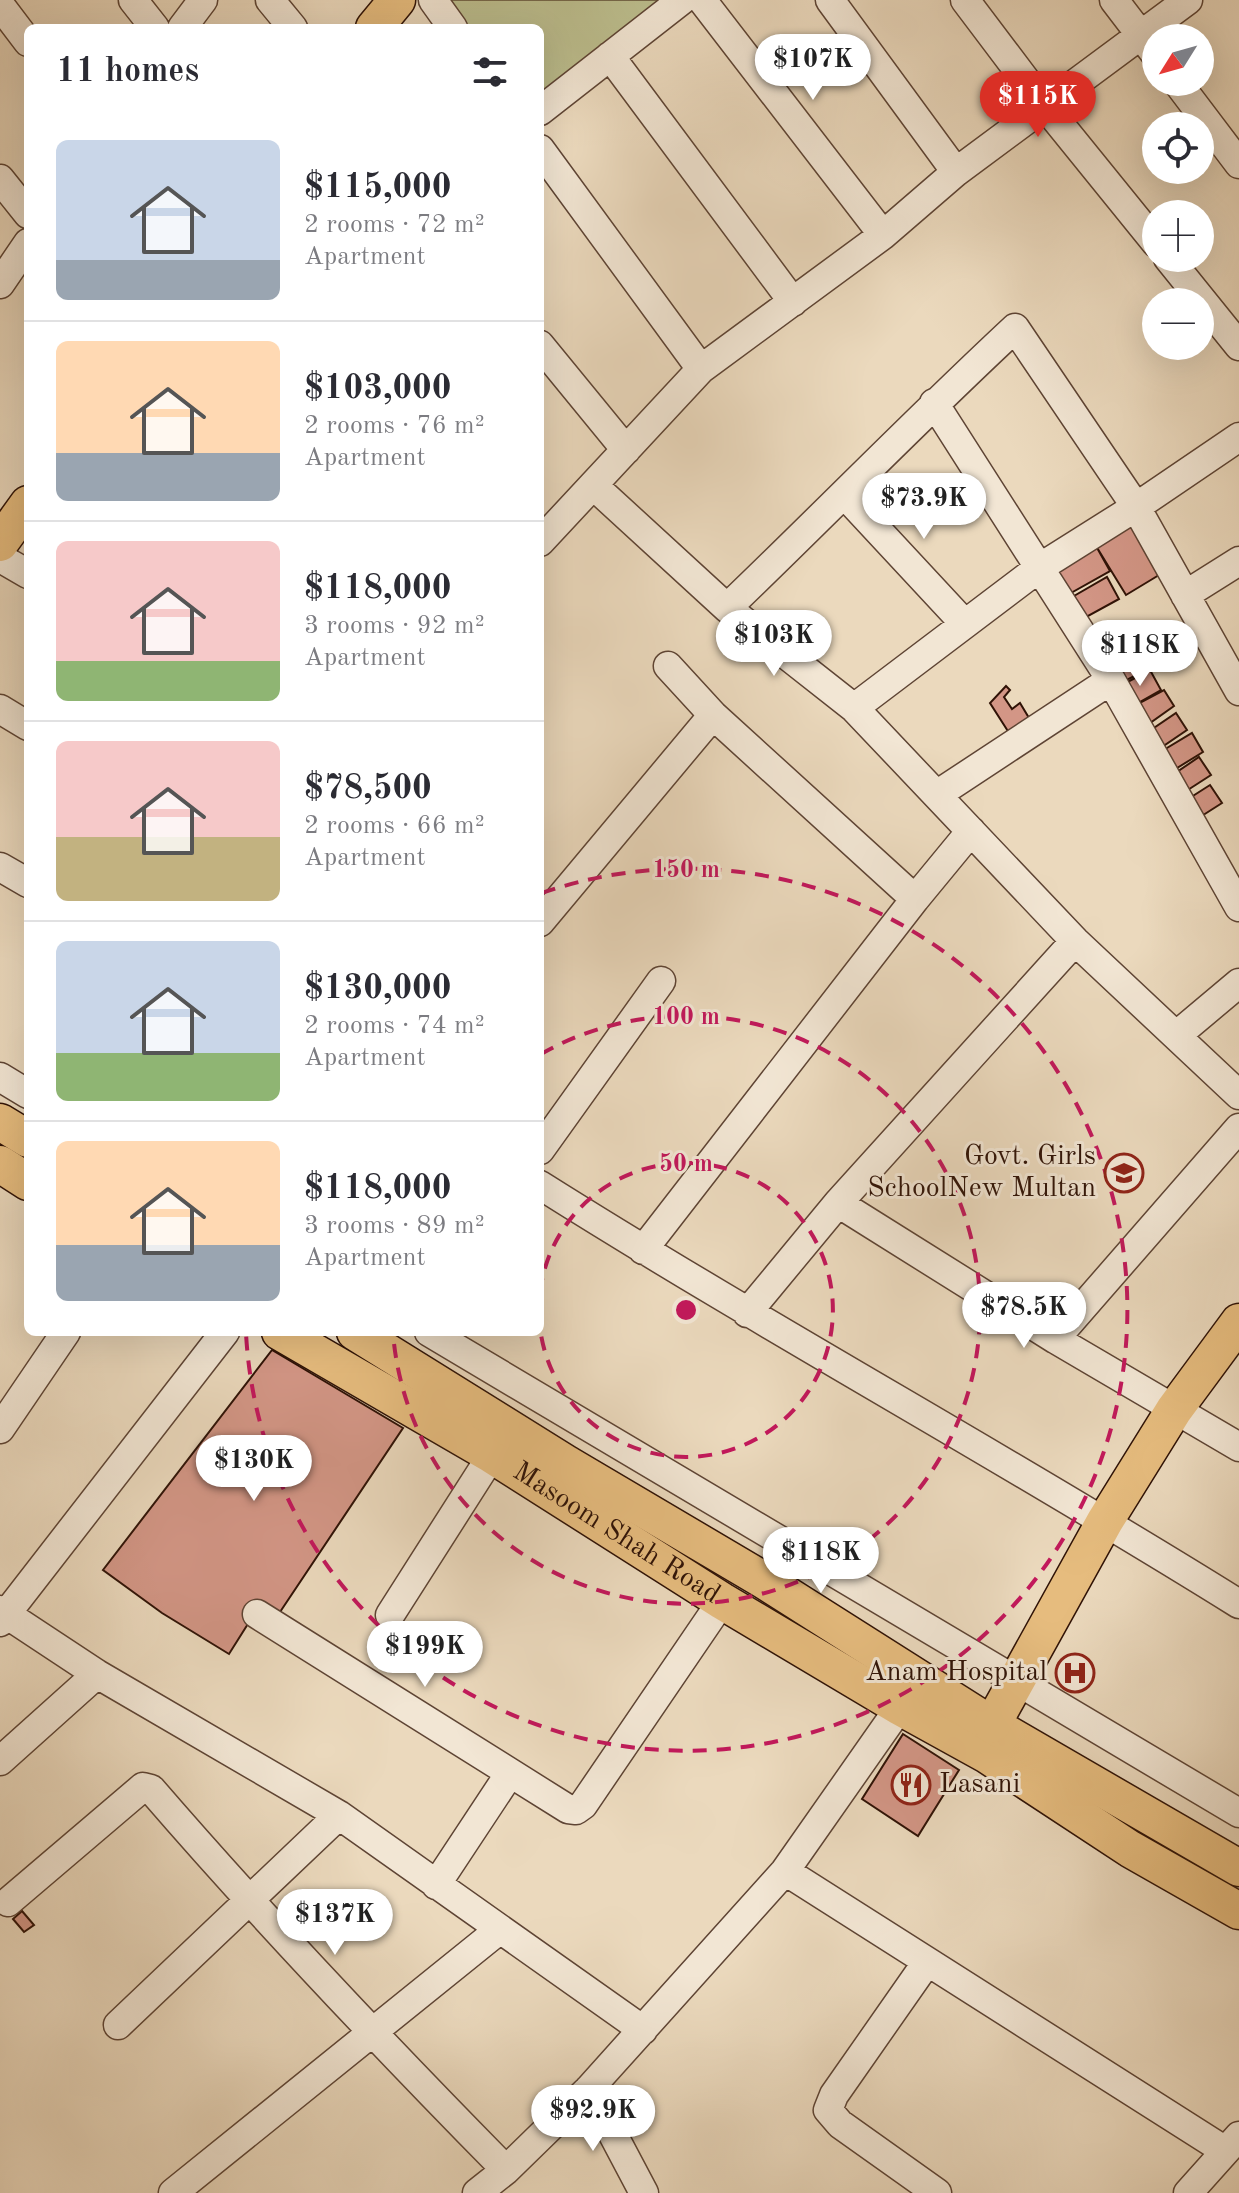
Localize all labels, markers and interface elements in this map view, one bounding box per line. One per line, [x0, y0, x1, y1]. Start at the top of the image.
north arrow [1142, 24, 1214, 96]
map controls [1142, 24, 1214, 360]
pin: $107K [757, 34, 869, 102]
text: $107K [773, 47, 853, 73]
icon: filters [468, 50, 512, 94]
text: 11 homes [56, 55, 199, 89]
pin: $115K [982, 71, 1094, 139]
text: $115K [998, 84, 1078, 110]
button: locate [1142, 112, 1214, 184]
text: $115,000 [304, 171, 452, 205]
icon: home [120, 172, 216, 268]
button: + [1142, 200, 1214, 272]
text: 2 rooms · 72 m² [304, 212, 485, 238]
text: Apartment [304, 244, 426, 270]
button: − [1142, 288, 1214, 360]
text: $103,000 [304, 372, 452, 406]
icon: home [120, 373, 216, 469]
text: 2 rooms · 76 m² [304, 413, 485, 439]
text: Apartment [304, 445, 426, 471]
pin: $73.9K [859, 473, 989, 541]
text: $73.9K [880, 486, 968, 512]
text: $118,000 [304, 572, 452, 606]
icon: home [120, 573, 216, 669]
pin: $103K [718, 610, 830, 678]
text: 3 rooms · 92 m² [304, 613, 485, 639]
pin: $118K [1084, 620, 1196, 688]
text: $103K [734, 623, 814, 649]
text: $118K [1100, 633, 1180, 659]
text: Apartment [304, 645, 426, 671]
text: $78,500 [304, 772, 432, 806]
icon: home [120, 773, 216, 869]
text: 2 rooms · 66 m² [304, 813, 485, 839]
text: Apartment [304, 845, 426, 871]
text: 150 m [652, 858, 720, 883]
text: $130,000 [304, 972, 452, 1006]
icon: home [120, 973, 216, 1069]
text: 100 m [652, 1006, 720, 1030]
text: 2 rooms · 74 m² [304, 1013, 485, 1039]
text: Apartment [304, 1045, 426, 1071]
place label: Govt. Girls SchoolNew Multan [867, 1143, 1096, 1203]
text: 50 m [659, 1152, 713, 1177]
school or university icon: Govt. Girls SchoolNew Multan [1103, 1152, 1145, 1194]
text: $118,000 [304, 1172, 452, 1206]
icon: home [120, 1173, 216, 1269]
text: 3 rooms · 89 m² [304, 1213, 485, 1239]
text: Apartment [304, 1245, 426, 1271]
pin: $78.5K [959, 1282, 1089, 1350]
text: $78.5K [980, 1295, 1068, 1321]
centre of rings [672, 1296, 700, 1324]
pin: $130K [198, 1435, 310, 1503]
text: $130K [214, 1448, 294, 1474]
street label: Masoom Shah Road [508, 1458, 725, 1610]
pin: $118K [765, 1527, 877, 1595]
text: $118K [781, 1540, 861, 1566]
pin: $199K [369, 1621, 481, 1689]
text: $199K [385, 1634, 465, 1660]
hospital icon: Anam Hospital [1054, 1652, 1096, 1694]
place label: Anam Hospital [865, 1659, 1047, 1687]
restaurant icon: Lasani [890, 1764, 932, 1806]
place label: Lasani [939, 1771, 1020, 1799]
pin: $137K [279, 1889, 391, 1957]
text: $137K [295, 1902, 375, 1928]
pin: $92.9K [528, 2085, 658, 2153]
text: $92.9K [549, 2098, 637, 2124]

